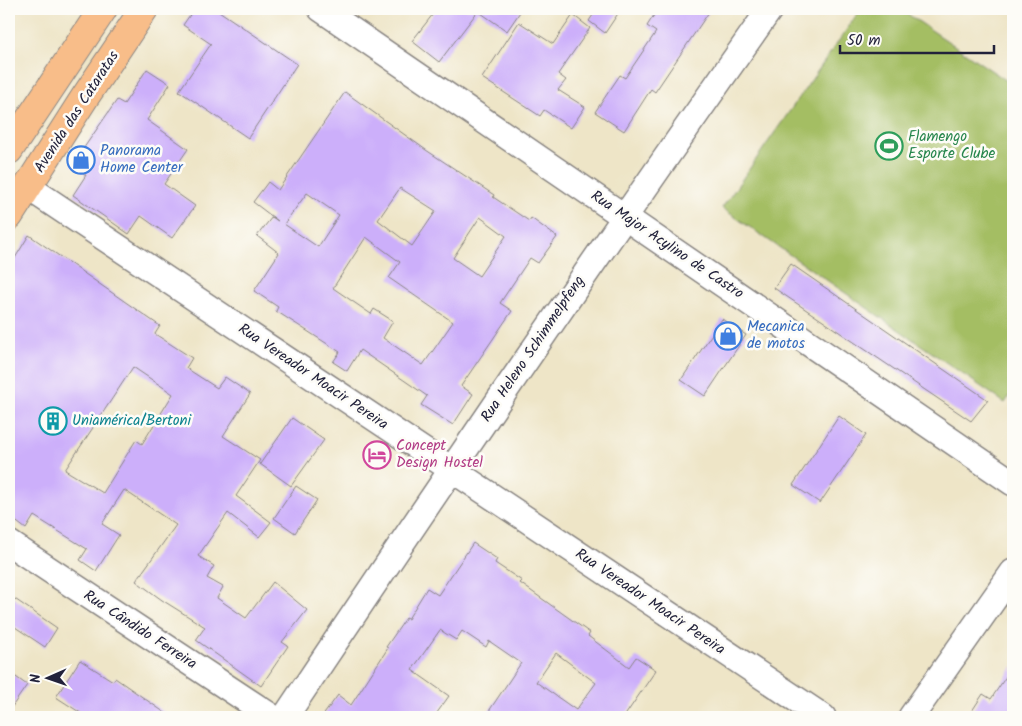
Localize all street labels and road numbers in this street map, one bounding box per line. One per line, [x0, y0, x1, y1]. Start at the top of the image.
street label: Avenida das Cataratas [28, 46, 126, 178]
street label: Rua Major Acylino de Castro [585, 185, 749, 306]
street label: Rua Heleno Schimmelpfeng [475, 271, 591, 427]
street label: Rua Vereador Moacir Pereira [233, 318, 393, 436]
street label: Rua Vereador Moacir Pereira [570, 543, 730, 661]
street label: Rua Cândido Ferreira [78, 584, 202, 676]

